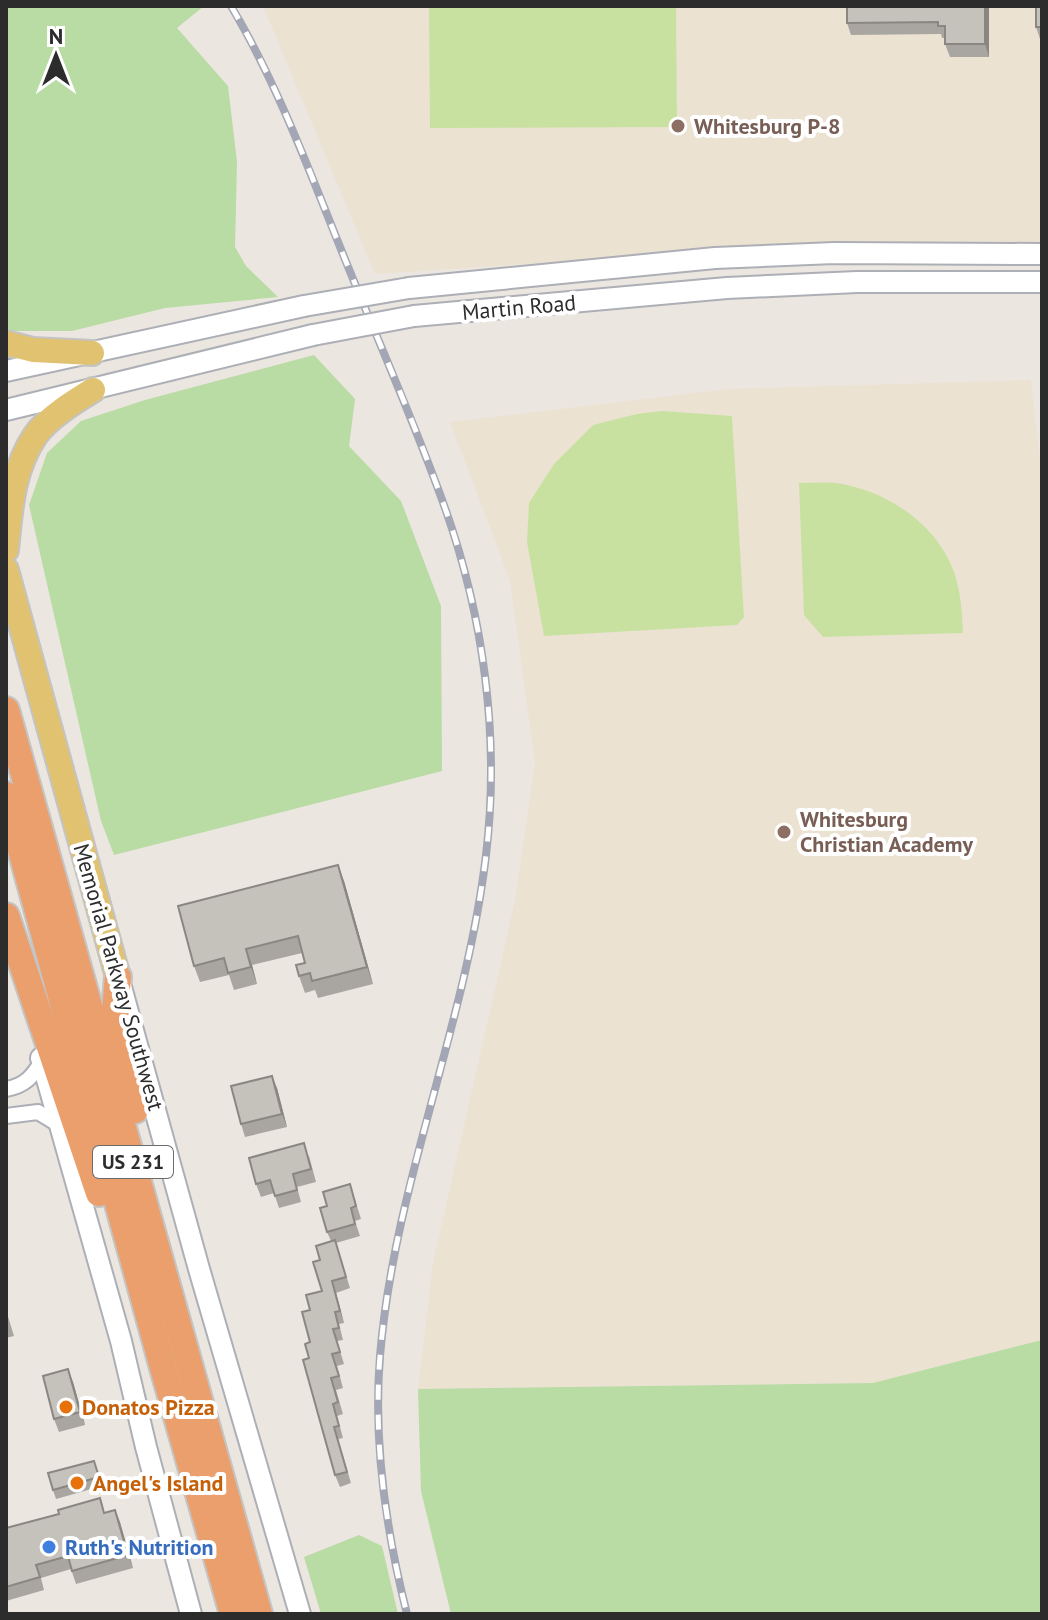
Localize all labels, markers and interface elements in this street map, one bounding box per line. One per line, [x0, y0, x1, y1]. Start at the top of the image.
north arrow [16, 16, 96, 96]
text: N [49, 22, 63, 50]
place label: Whitesburg P-8 [694, 112, 840, 140]
marker: Whitesburg P-8 [669, 117, 687, 135]
street label: Martin Road [461, 288, 577, 326]
place label: Whitesburg Christian Academy [800, 805, 973, 858]
marker: Whitesburg Christian Academy [775, 823, 793, 841]
street label: Memorial Parkway Southwest [67, 840, 171, 1114]
road number: US 231 [93, 1146, 173, 1178]
place label: Donatos Pizza [82, 1393, 215, 1421]
marker: Donatos Pizza [57, 1398, 75, 1416]
place label: Angel's Island [93, 1469, 223, 1497]
marker: Angel's Island [68, 1474, 86, 1492]
place label: Ruth's Nutrition [65, 1533, 214, 1561]
marker: Ruth's Nutrition [40, 1538, 58, 1556]

